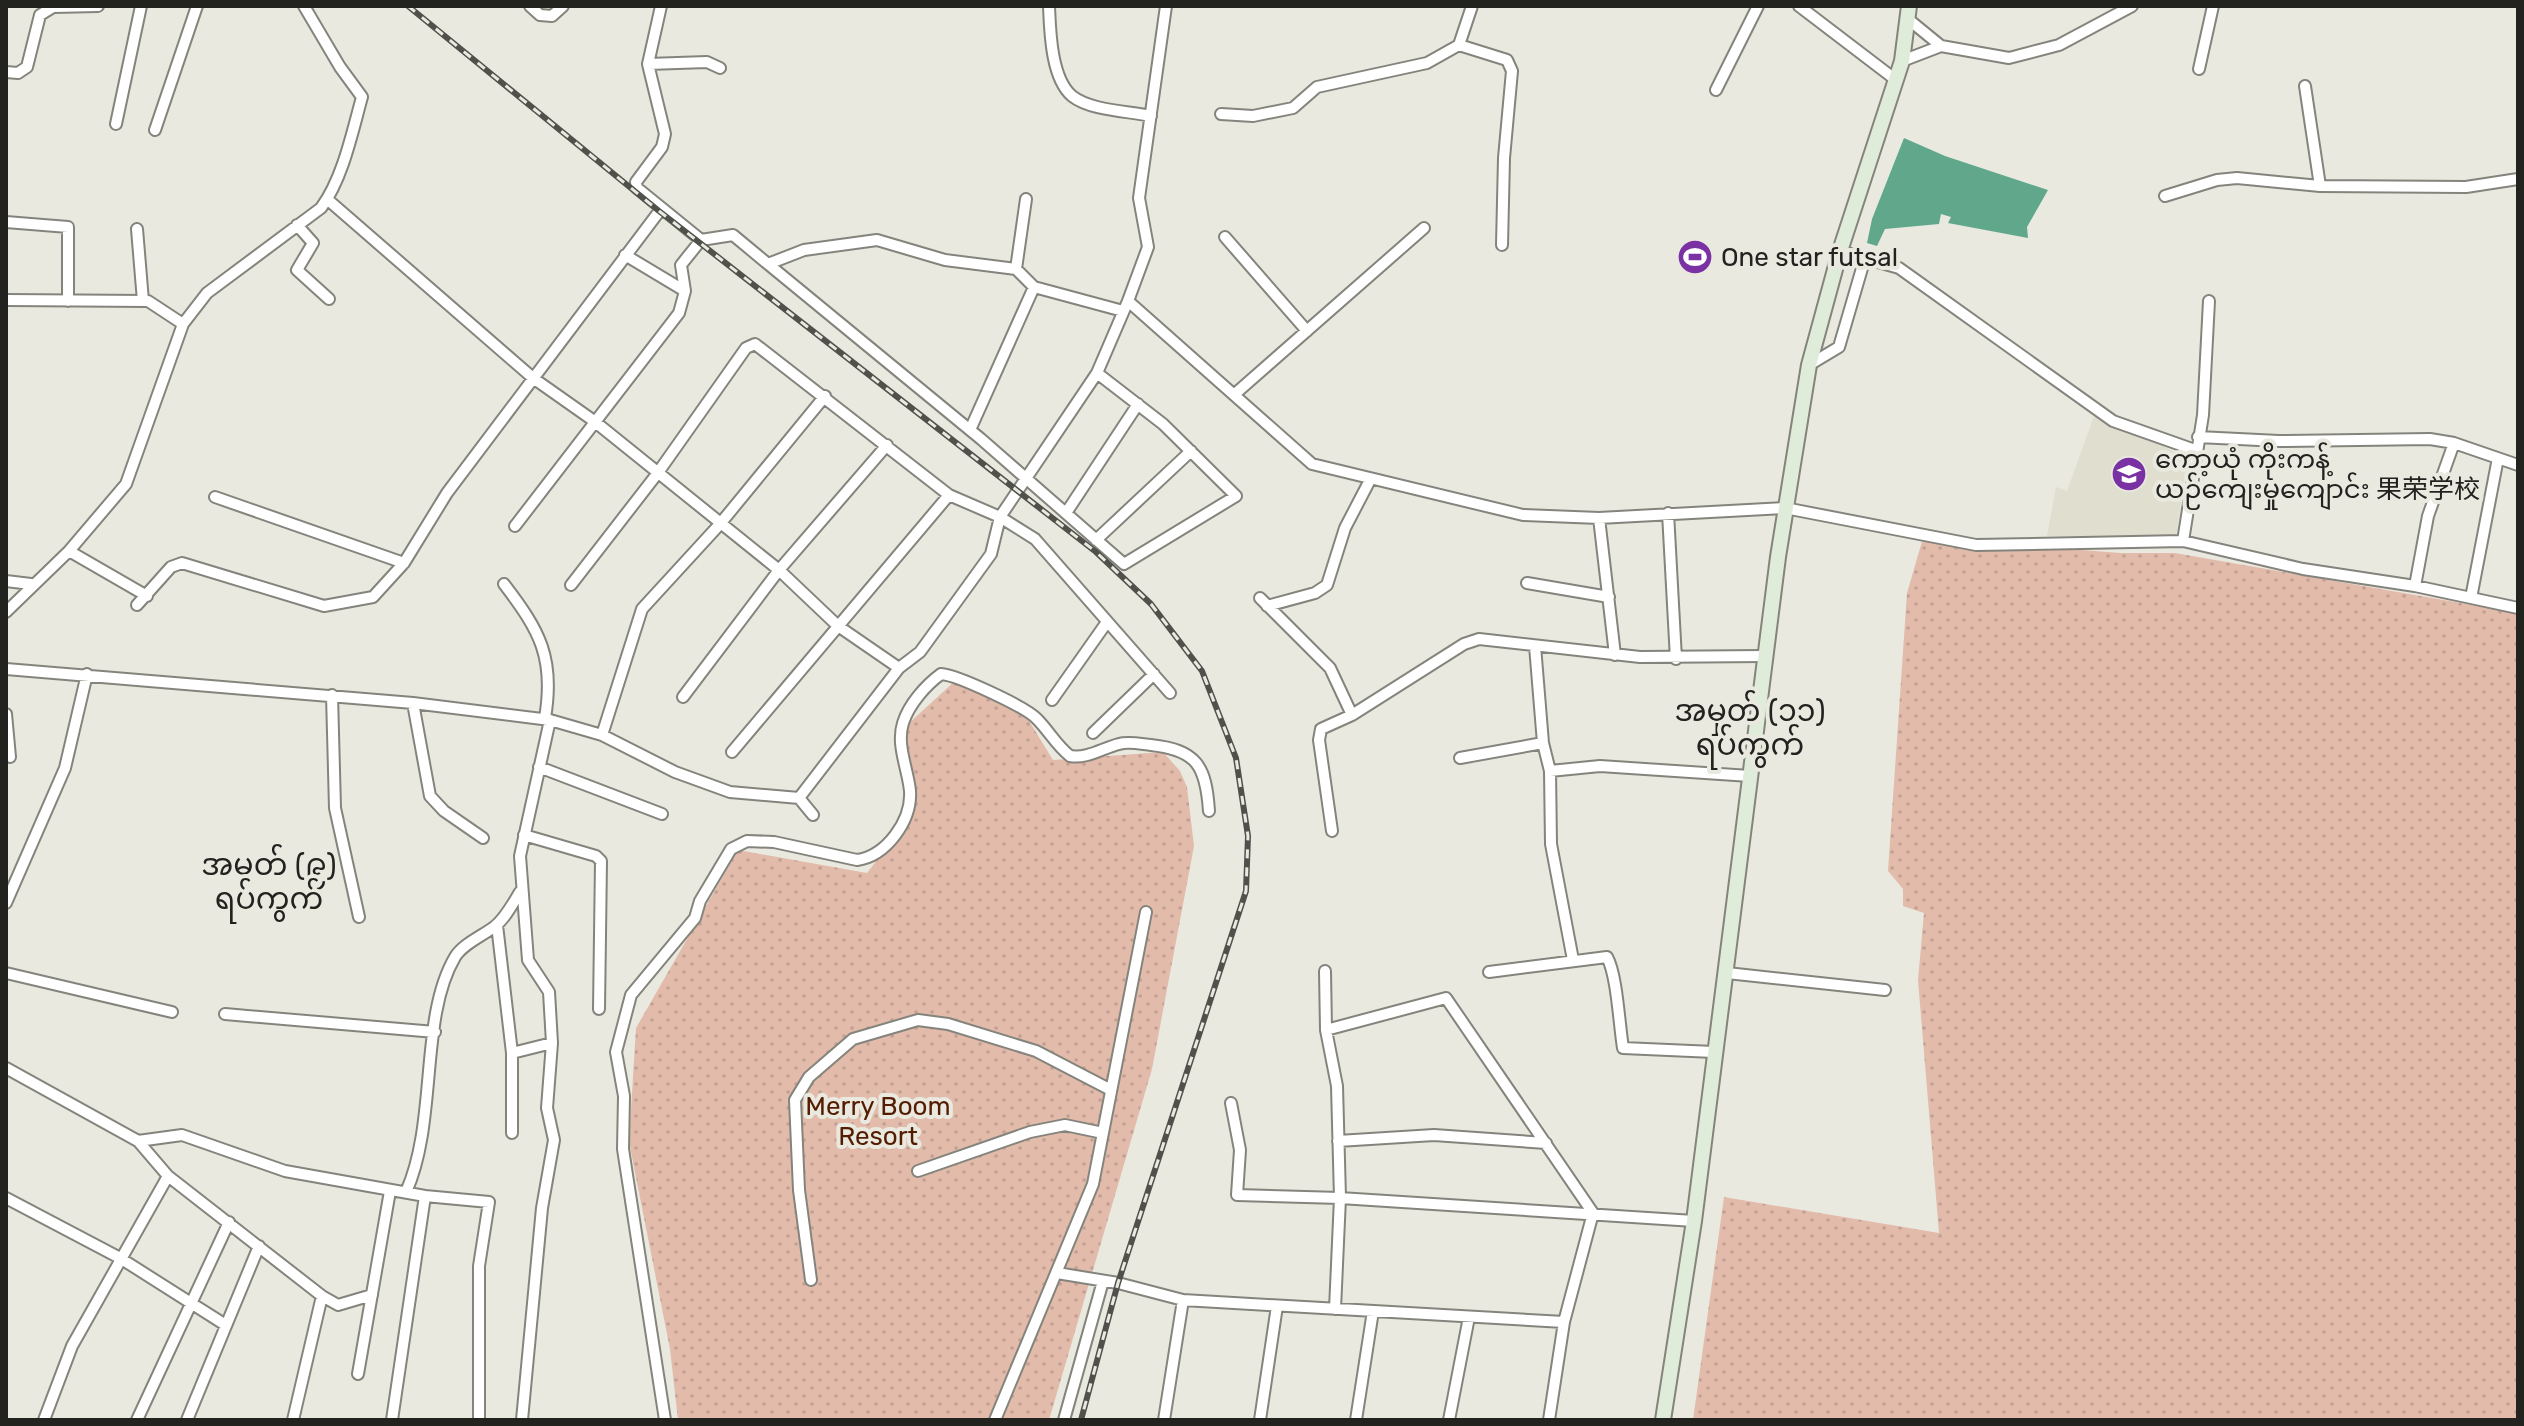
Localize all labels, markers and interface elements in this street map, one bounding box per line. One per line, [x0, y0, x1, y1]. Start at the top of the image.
sports icon: One star futsal [1676, 238, 1714, 276]
place label: One star futsal [1721, 242, 1898, 273]
place label: ကော့ယုံ ကိုးကန့် ယဉ်ကျေးမှုကျောင်း 果荣学校 [2155, 442, 2480, 510]
school or university icon: ကော့ယုံ ကိုးကန့် ယဉ်ကျေးမှုကျောင်း 果荣学校 [2110, 455, 2148, 493]
district label: အမှတ် (၁၁) ရပ်ကွက် [1674, 689, 1826, 770]
district label: အမှတ် (၉) ရပ်ကွက် [201, 843, 337, 924]
park label: Merry Boom Resort [805, 1091, 951, 1152]

